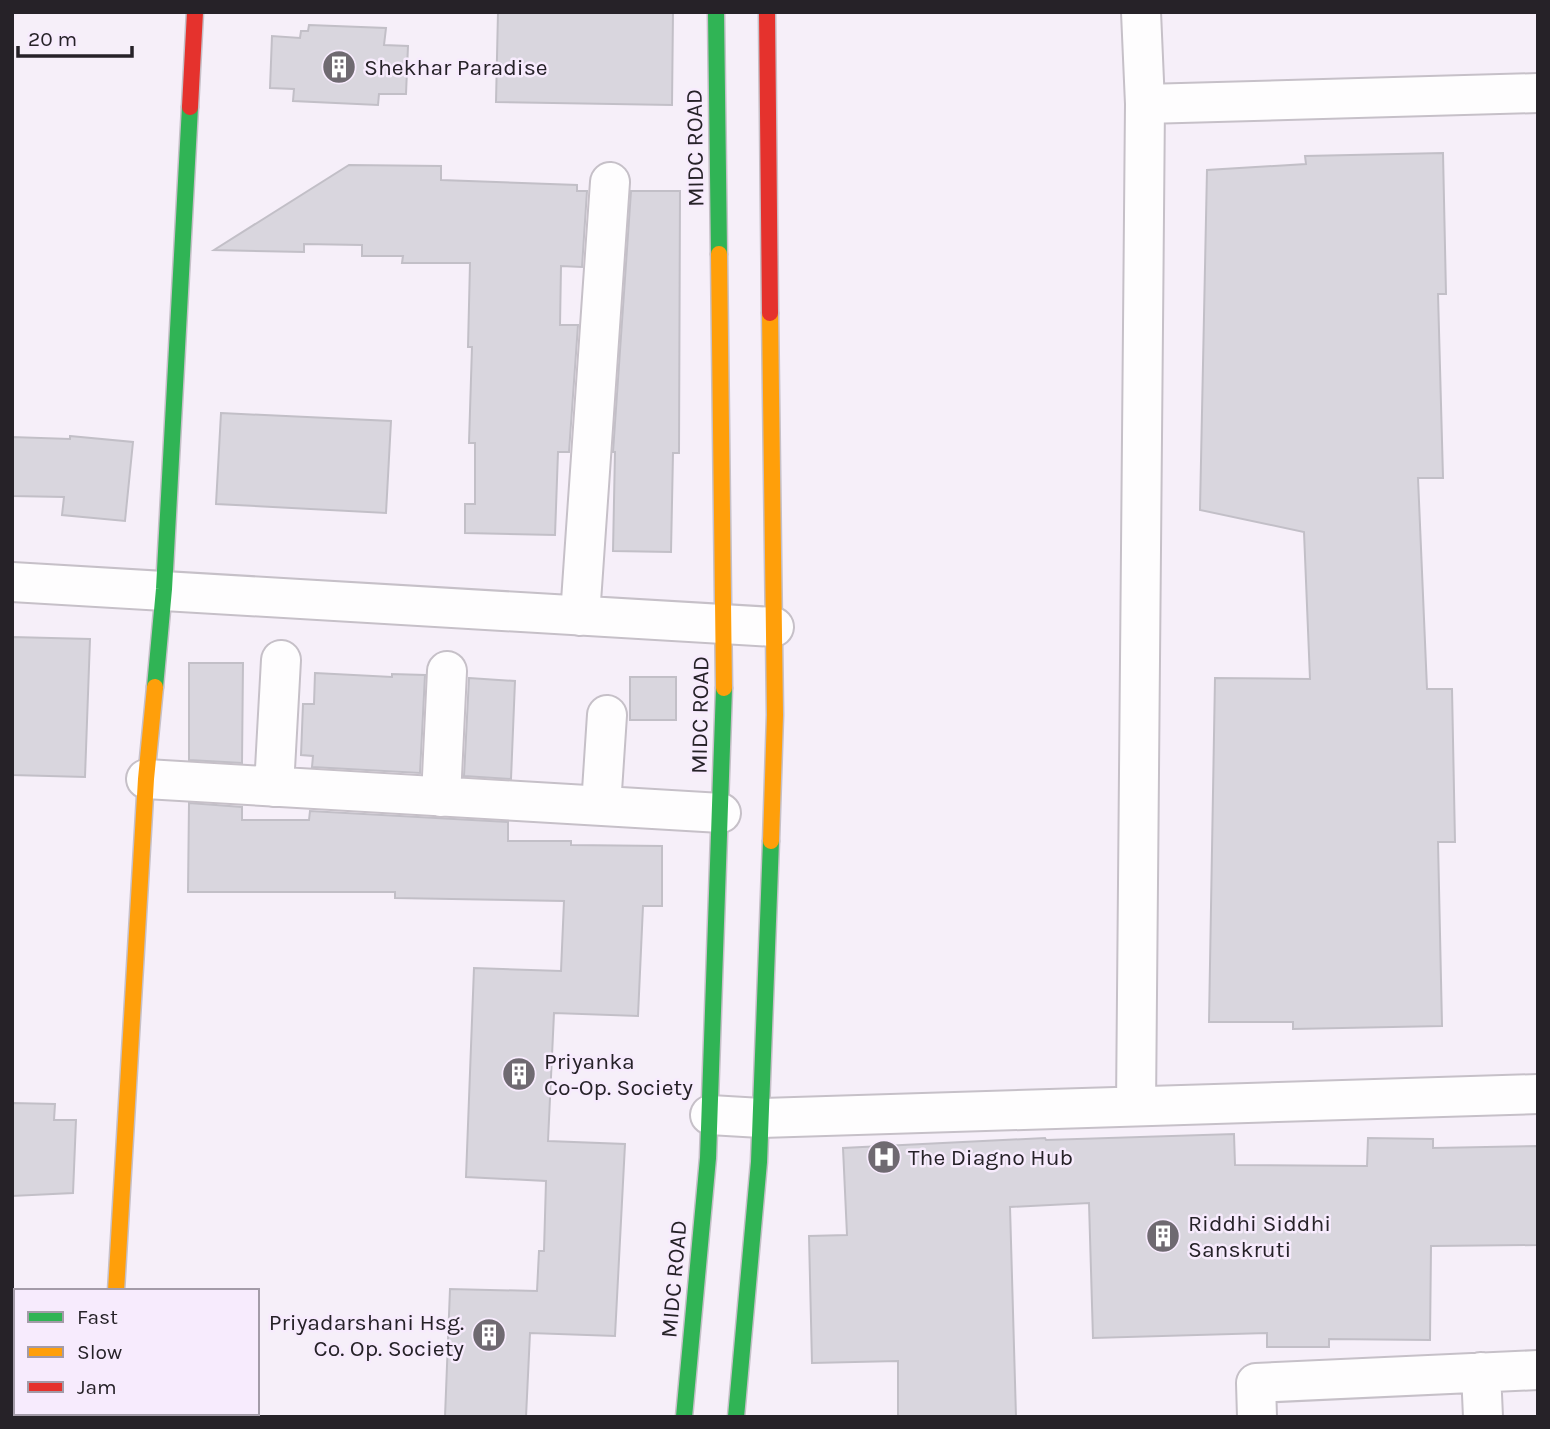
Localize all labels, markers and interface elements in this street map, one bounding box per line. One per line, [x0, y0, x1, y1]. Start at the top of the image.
scale bar [18, 14, 131, 58]
text: 20 m [28, 27, 77, 51]
building icon: Shekhar Paradise [320, 48, 358, 86]
place label: Shekhar Paradise [364, 54, 548, 81]
street label: MIDC ROAD [680, 89, 710, 207]
street label: MIDC ROAD [685, 656, 715, 774]
place label: Priyanka Co-Op. Society [544, 1048, 693, 1101]
building icon: Priyanka Co-Op. Society [500, 1055, 538, 1093]
hospital icon: The Diagno Hub [865, 1138, 903, 1176]
place label: The Diagno Hub [908, 1144, 1073, 1171]
place label: Riddhi Siddhi Sanskruti [1188, 1210, 1331, 1263]
building icon: Riddhi Siddhi Sanskruti [1144, 1217, 1182, 1255]
street label: MIDC ROAD [655, 1219, 693, 1339]
legend [14, 1289, 259, 1415]
text: Fast [77, 1305, 118, 1329]
place label: Priyadarshani Hsg. Co. Op. Society [269, 1309, 464, 1362]
building icon: Priyadarshani Hsg. Co. Op. Society [470, 1316, 508, 1354]
text: Slow [77, 1340, 122, 1364]
text: Jam [77, 1375, 117, 1399]

